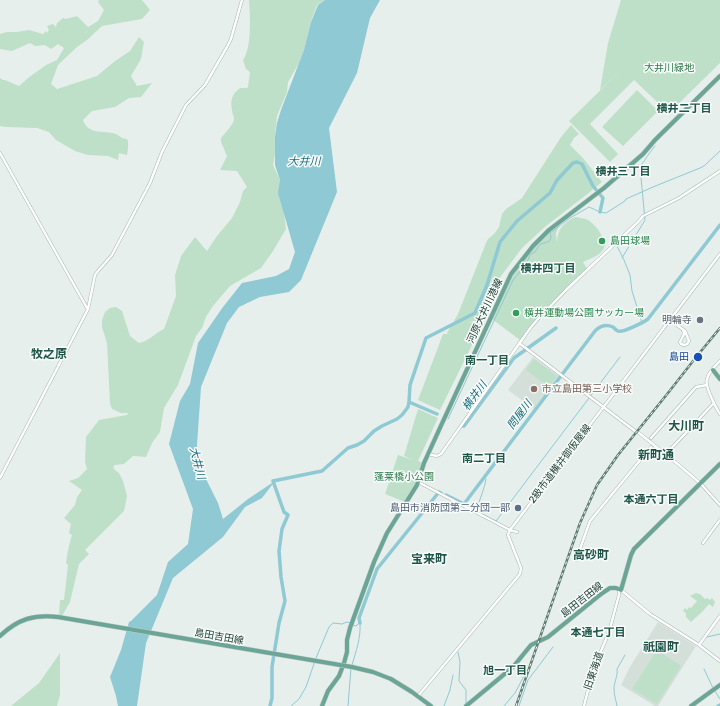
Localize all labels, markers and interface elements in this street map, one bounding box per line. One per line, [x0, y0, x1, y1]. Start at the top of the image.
park label: 大井川緑地 [644, 62, 694, 74]
district label: 横井二丁目 [657, 102, 711, 116]
water label: 大井川 [288, 155, 320, 169]
district label: 横井三丁目 [596, 165, 650, 179]
place label: 島田球場 [610, 235, 650, 247]
marker: 島田球場 [597, 236, 607, 246]
district label: 横井四丁目 [521, 262, 575, 276]
street label: 河原大井川港線 [465, 277, 505, 345]
place label: 横井運動場公園サッカー場 [524, 307, 644, 319]
marker: 横井運動場公園サッカー場 [511, 308, 521, 318]
place label: 明輪寺 [662, 314, 692, 326]
marker: 明輪寺 [695, 315, 705, 325]
district label: 牧之原 [31, 348, 67, 362]
place label: 島田 [669, 351, 689, 363]
marker: 島田 [692, 351, 704, 363]
district label: 南一丁目 [465, 354, 509, 368]
water label: 横井川 [460, 379, 490, 413]
place label: 市立島田第三小学校 [542, 383, 632, 395]
marker: 市立島田第三小学校 [529, 384, 539, 394]
water label: 問屋川 [505, 398, 535, 432]
district label: 大川町 [668, 420, 704, 434]
street label: 2級市道横井御仮屋線 [526, 422, 594, 506]
water label: 大井川 [186, 445, 208, 481]
district label: 新町通 [638, 449, 674, 463]
district label: 南二丁目 [462, 452, 506, 466]
park label: 蓬莱橋小公園 [374, 471, 434, 483]
district label: 本通六丁目 [624, 493, 678, 507]
place label: 島田市消防団第二分団一部 [390, 502, 510, 514]
marker: 島田市消防団第二分団一部 [513, 503, 523, 513]
district label: 高砂町 [573, 549, 609, 563]
district label: 宝来町 [411, 553, 447, 567]
street label: 島田吉田線 [559, 580, 605, 620]
district label: 本通七丁目 [571, 626, 625, 640]
street label: 島田吉田線 [193, 627, 245, 647]
district label: 祇園町 [643, 641, 679, 655]
street label: 旧東海道 [582, 650, 606, 692]
district label: 旭一丁目 [483, 664, 527, 678]

